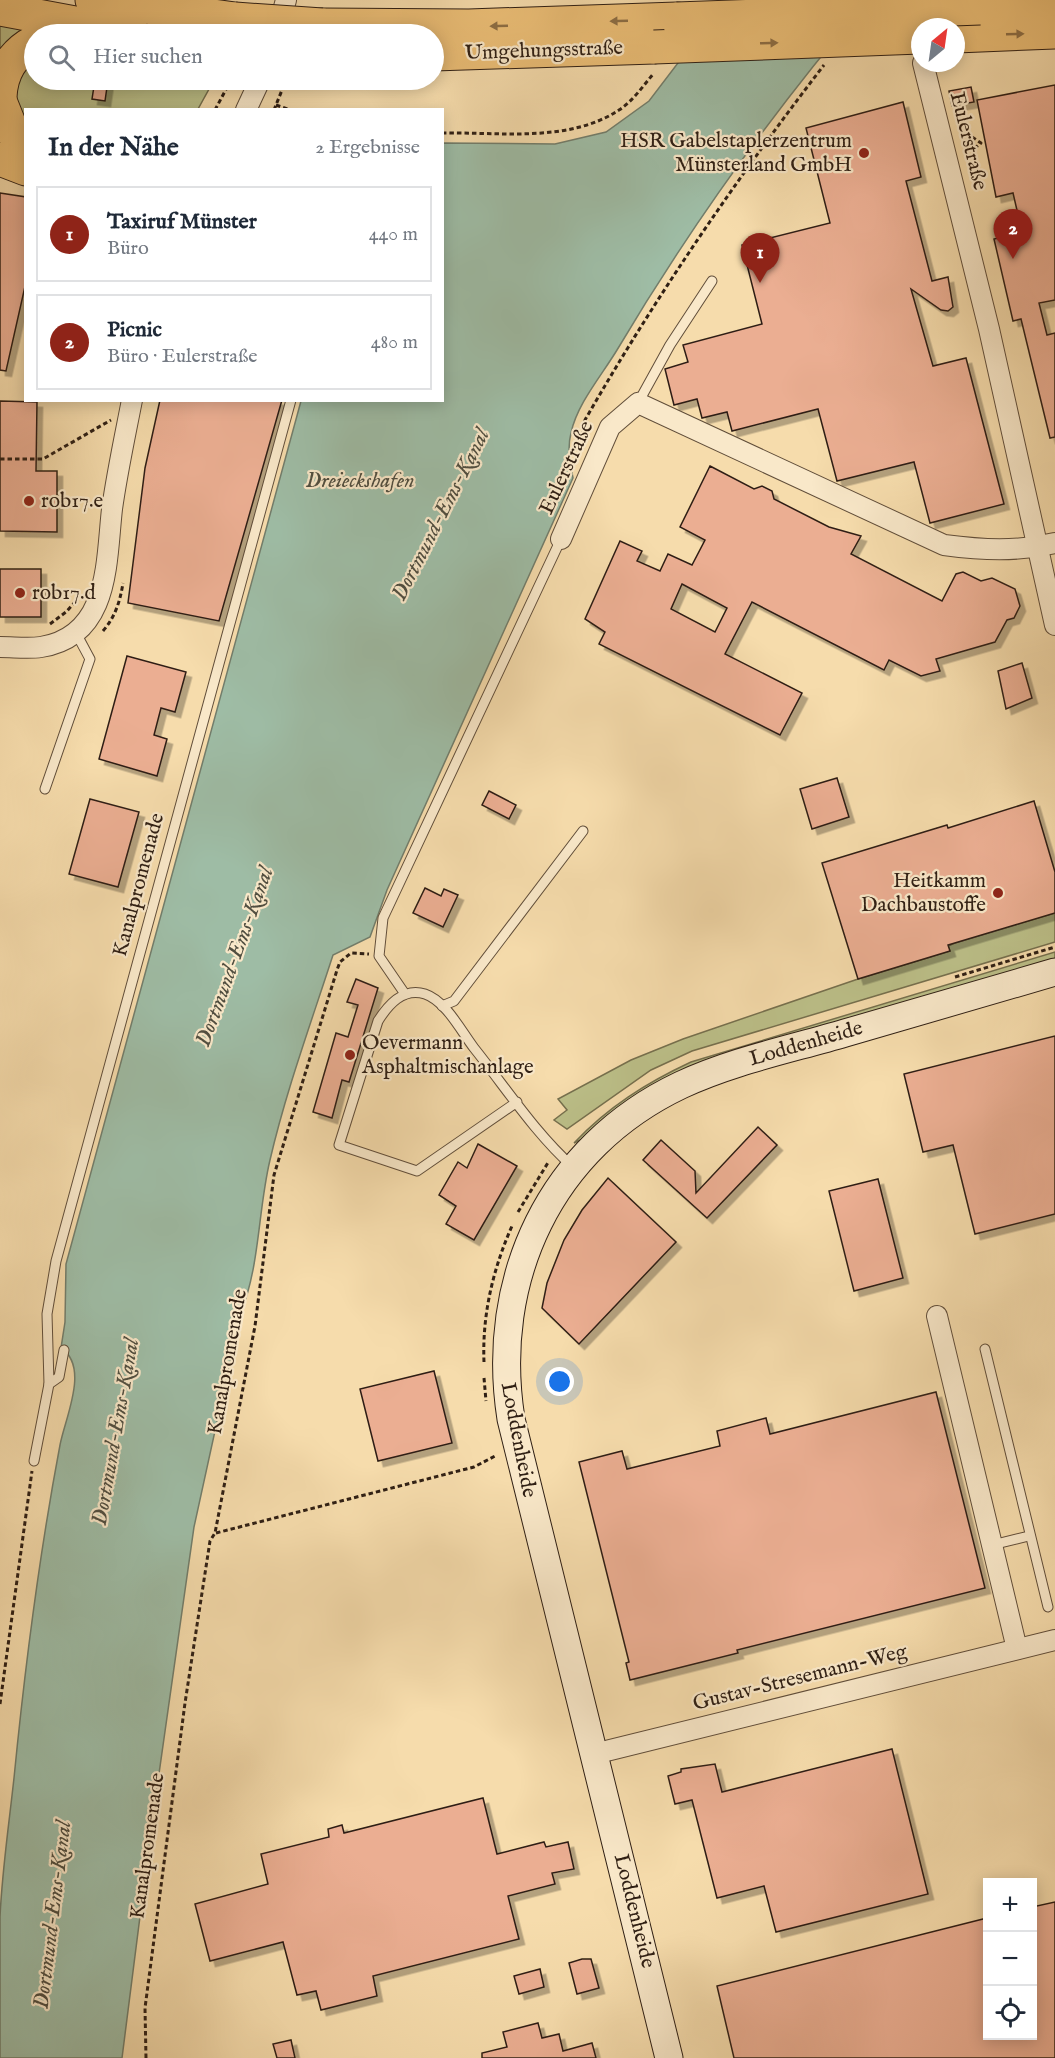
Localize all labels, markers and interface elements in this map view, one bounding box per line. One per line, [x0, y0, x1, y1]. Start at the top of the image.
one-way arrow [609, 17, 628, 26]
north arrow [911, 18, 965, 72]
one-way arrow [490, 21, 509, 30]
search box [24, 24, 444, 90]
one-way arrow [1006, 29, 1025, 38]
street label: Umgehungsstraße [464, 35, 624, 67]
one-way arrow [759, 39, 778, 48]
icon: search [45, 41, 78, 74]
text: Hier suchen [93, 43, 203, 71]
street label: Eulerstraße [943, 89, 993, 193]
place label: HSR Gabelstaplerzentrum Münsterland GmbH [620, 128, 852, 179]
text: In der Nähe [48, 131, 179, 164]
text: 2 Ergebnisse [315, 135, 420, 160]
marker: HSR Gabelstaplerzentrum Münsterland GmbH [857, 146, 871, 160]
text: Taxiruf Münster [107, 208, 257, 236]
pin: 2 [994, 210, 1032, 259]
text: 1 [66, 222, 73, 247]
text: 440 m [369, 222, 418, 247]
pin: 1 [740, 234, 780, 283]
text: Büro [107, 236, 149, 261]
text: Picnic [107, 316, 162, 344]
text: 2 [65, 330, 74, 355]
text: 480 m [371, 330, 418, 355]
text: Büro · Eulerstraße [107, 344, 257, 369]
street label: Eulerstraße [534, 417, 601, 519]
water label: Dortmund-Ems-Kanal [386, 423, 497, 606]
water label: Dreieckshafen [306, 467, 415, 495]
place label: rob17.e [41, 488, 103, 515]
marker: rob17.e [22, 494, 36, 508]
place label: rob17.d [32, 580, 96, 607]
marker: rob17.d [13, 586, 27, 600]
street label: Kanalpromenade [107, 810, 171, 960]
water label: Dortmund-Ems-Kanal [190, 862, 281, 1051]
place label: Heitkamm Dachbaustoffe [861, 868, 986, 919]
marker: Heitkamm Dachbaustoffe [991, 886, 1005, 900]
street label: Loddenheide [746, 1015, 866, 1073]
place label: Oevermann Asphaltmischanlage [361, 1030, 534, 1081]
marker: Oevermann Asphaltmischanlage [343, 1048, 357, 1062]
street label: Kanalpromenade [202, 1287, 254, 1437]
water label: Dortmund-Ems-Kanal [86, 1335, 147, 1528]
your location [545, 1367, 574, 1396]
street label: Loddenheide [494, 1380, 542, 1500]
street label: Gustav-Stresemann-Weg [690, 1638, 911, 1718]
street label: Kanalpromenade [124, 1771, 172, 1921]
water label: Dortmund-Ems-Kanal [28, 1818, 79, 2011]
street label: Loddenheide [607, 1851, 661, 1971]
map controls [983, 1878, 1037, 2040]
button: + [983, 1878, 1037, 1932]
button: − [983, 1932, 1037, 1986]
button: locate [983, 1986, 1037, 2040]

